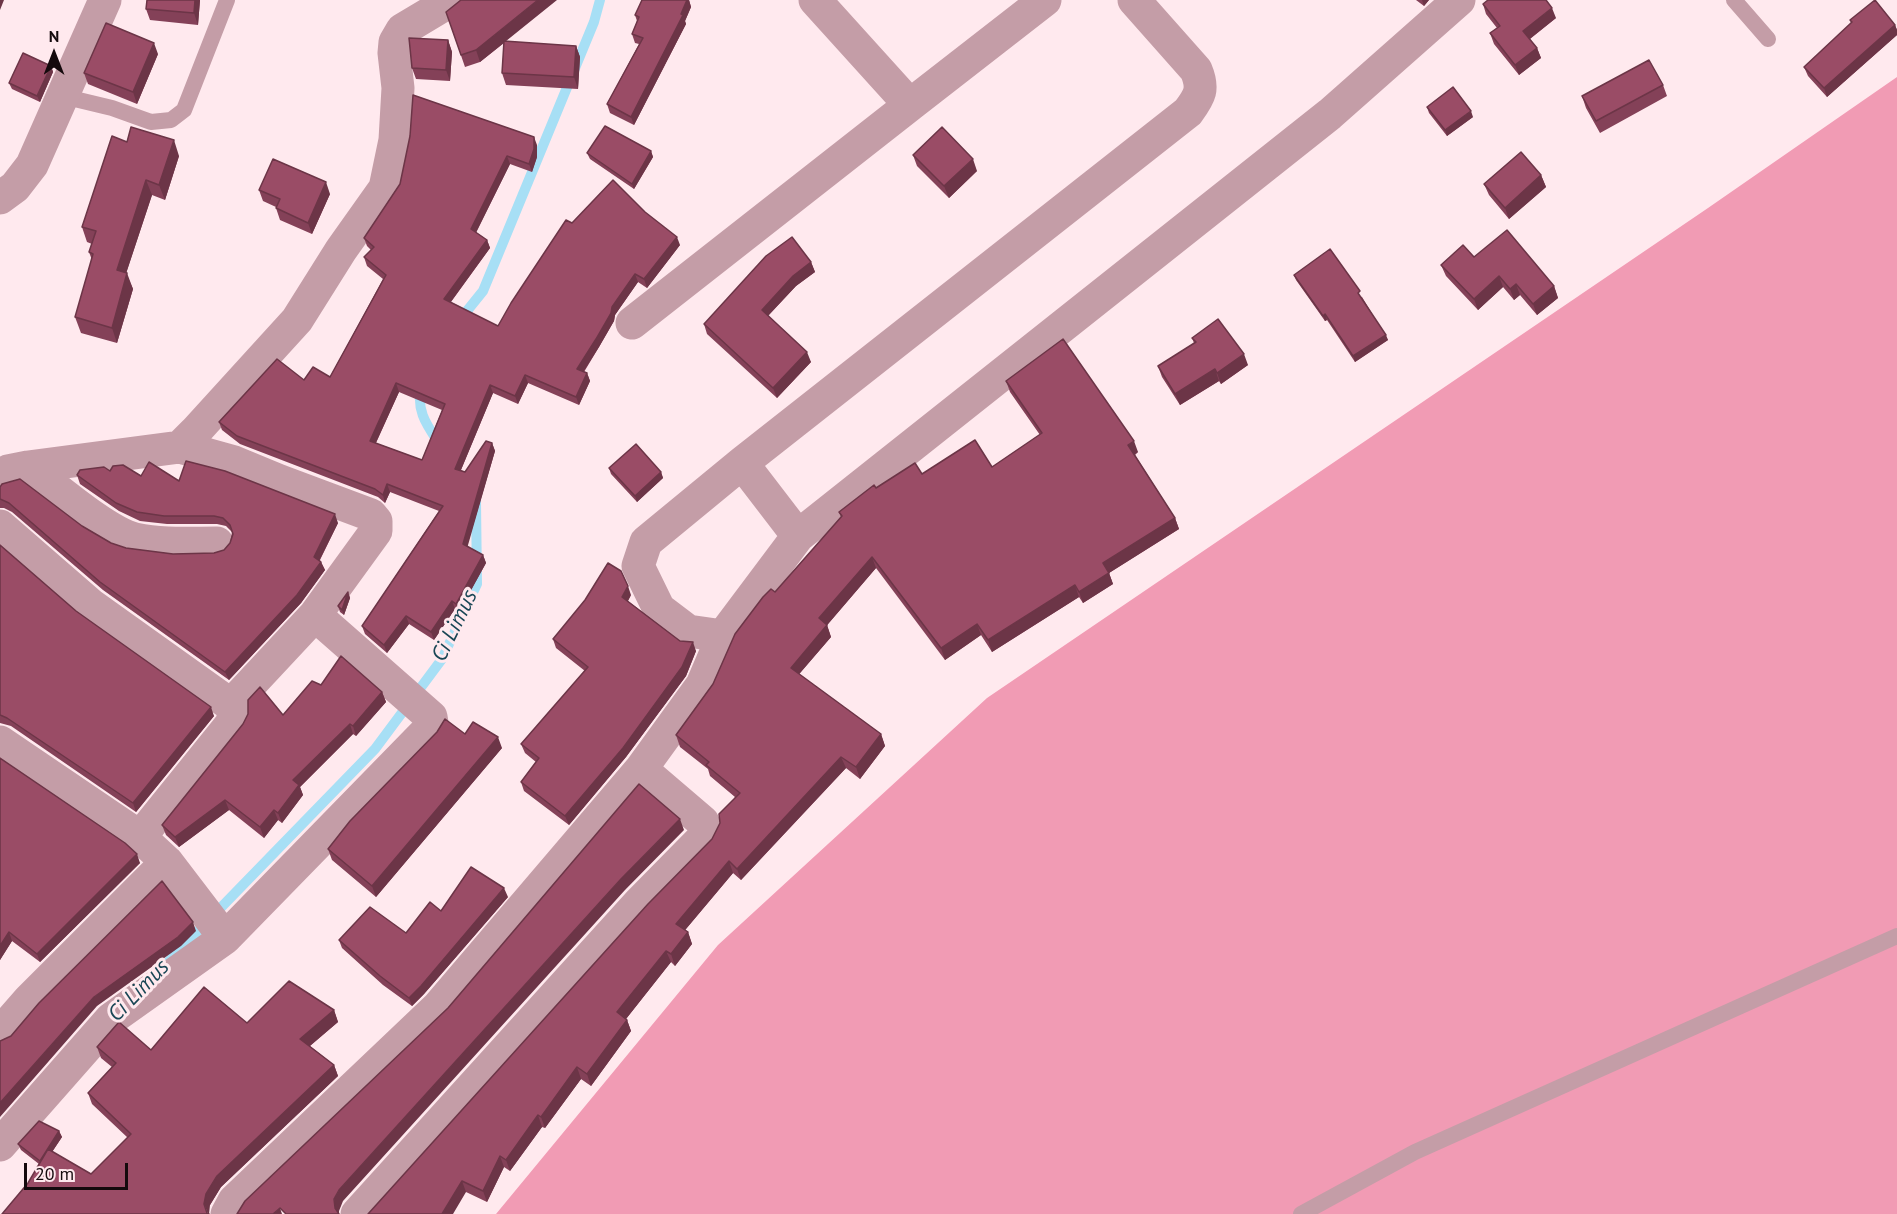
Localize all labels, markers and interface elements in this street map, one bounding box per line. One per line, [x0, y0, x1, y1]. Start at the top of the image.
north arrow [24, 24, 84, 84]
text: N [49, 26, 59, 46]
water label: Ci Limus [426, 586, 484, 666]
water label: Ci Limus [103, 954, 175, 1028]
scale bar [27, 1151, 130, 1189]
text: 20 m [35, 1162, 74, 1185]

